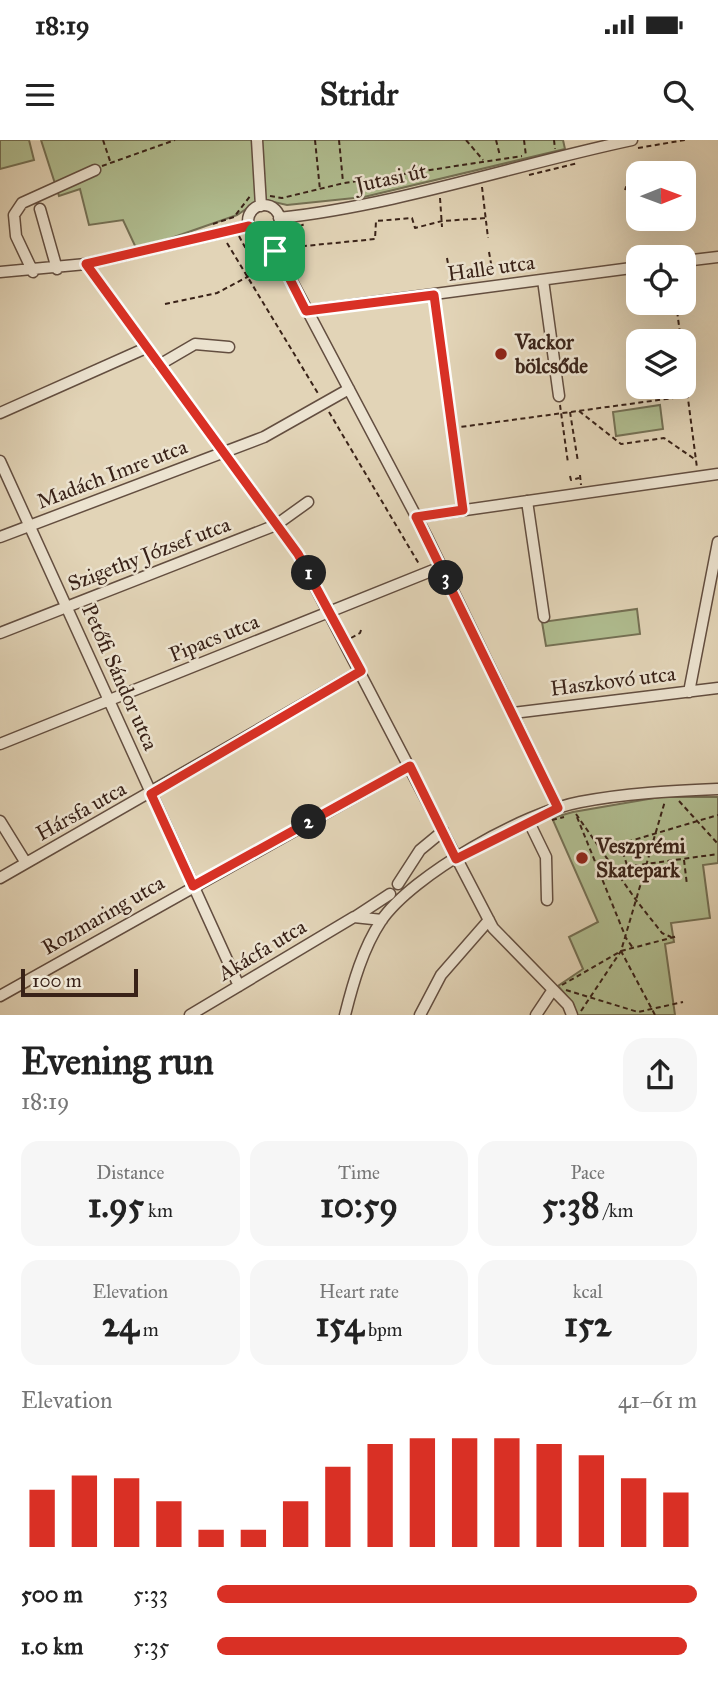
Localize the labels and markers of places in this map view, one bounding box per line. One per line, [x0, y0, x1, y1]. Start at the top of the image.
pin [245, 221, 305, 281]
place label: Vackor bölcsőde [514, 329, 588, 379]
marker: Vackor bölcsőde [493, 346, 509, 362]
pin: 1 [292, 556, 326, 590]
pin: 3 [428, 560, 464, 596]
pin: 2 [292, 804, 326, 840]
place label: Veszprémi Skatepark [595, 833, 686, 883]
marker: Veszprémi Skatepark [574, 850, 590, 866]

